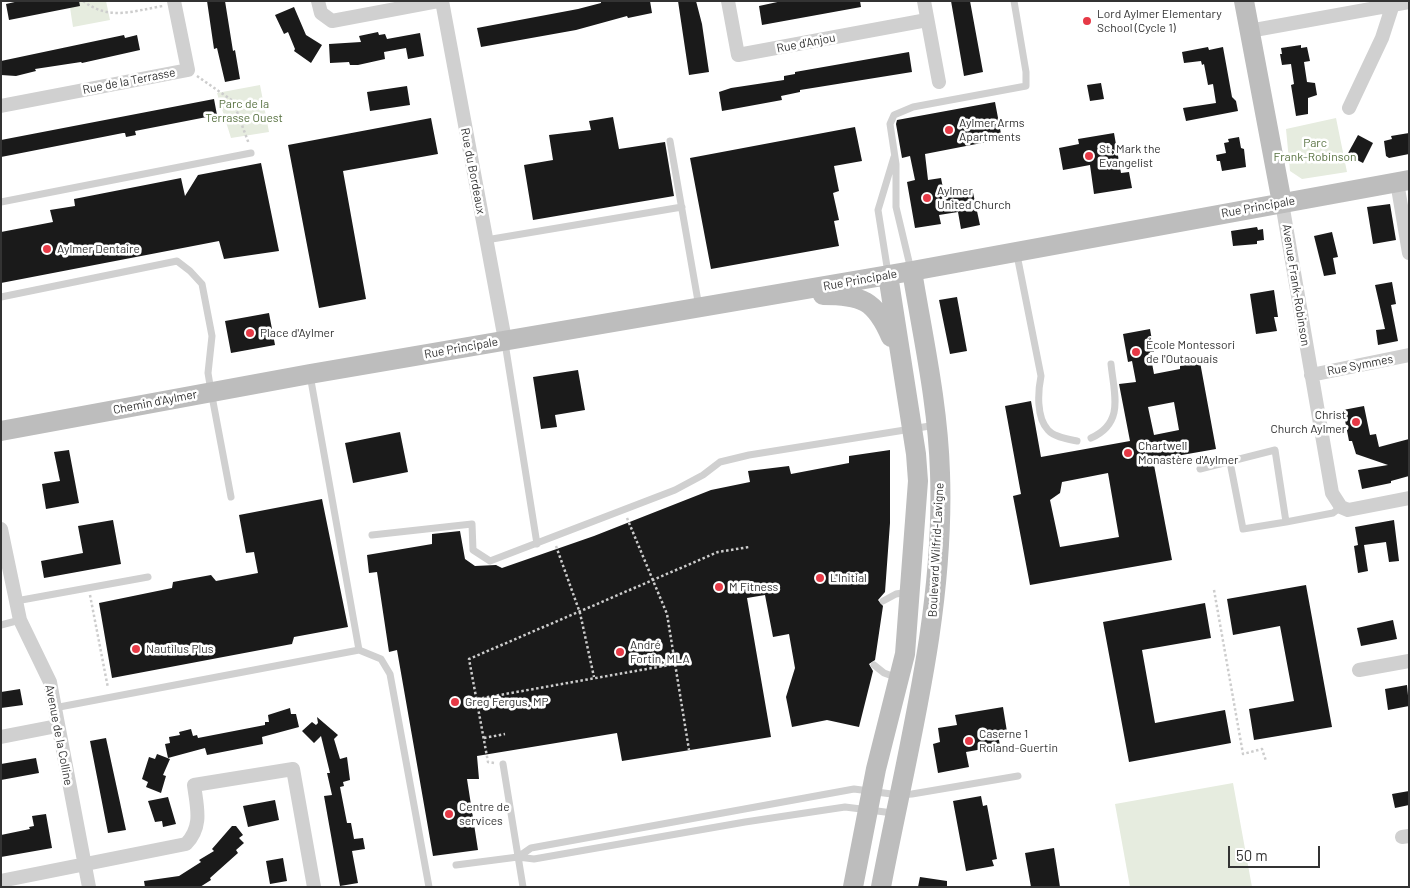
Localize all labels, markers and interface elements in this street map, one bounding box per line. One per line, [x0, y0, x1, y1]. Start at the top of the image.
place label: Lord Aylmer Elementary School (Cycle 1) [1097, 7, 1222, 35]
marker: Lord Aylmer Elementary School (Cycle 1) [1081, 15, 1093, 27]
street label: Rue d'Anjou [775, 30, 837, 56]
street label: Rue de la Terrasse [81, 65, 177, 97]
park label: Parc de la Terrasse Ouest [205, 97, 283, 125]
place label: Aylmer Arms Apartments [959, 116, 1025, 144]
marker: Aylmer Arms Apartments [943, 124, 955, 136]
street label: Rue du Bordeaux [458, 127, 488, 215]
park label: Parc Frank-Robinson [1274, 136, 1356, 164]
place label: St. Mark the Evangelist [1099, 142, 1161, 170]
marker: St. Mark the Evangelist [1083, 150, 1095, 162]
place label: Aylmer United Church [937, 184, 1011, 212]
marker: Aylmer United Church [921, 192, 933, 204]
street label: Rue Principale [1220, 193, 1296, 221]
street label: Avenue Frank-Robinson [1279, 223, 1313, 347]
place label: Aylmer Dentaire [57, 242, 140, 256]
marker: Aylmer Dentaire [41, 243, 53, 255]
street label: Rue Principale [822, 266, 898, 294]
place label: Place d'Aylmer [260, 326, 334, 340]
marker: Place d'Aylmer [244, 327, 256, 339]
street label: Rue Principale [423, 334, 499, 362]
place label: École Montessori de l'Outaouais [1146, 338, 1235, 366]
marker: École Montessori de l'Outaouais [1130, 346, 1142, 358]
street label: Rue Symmes [1326, 352, 1394, 378]
street label: Chemin d'Aylmer [112, 387, 198, 417]
place label: Christ Church Aylmer [1271, 408, 1346, 436]
marker: Christ Church Aylmer [1350, 416, 1362, 428]
place label: Chartwell Monastère d'Aylmer [1138, 439, 1238, 467]
marker: Chartwell Monastère d'Aylmer [1122, 447, 1134, 459]
street label: Boulevard Wilfrid-Lavigne [925, 482, 947, 618]
place label: L'Initial [830, 571, 867, 585]
marker: L'Initial [814, 572, 826, 584]
place label: M Fitness [729, 580, 778, 594]
marker: M Fitness [713, 581, 725, 593]
place label: André Fortin, MLA [630, 638, 690, 666]
place label: Nautilus Plus [146, 642, 214, 656]
marker: Nautilus Plus [130, 643, 142, 655]
marker: André Fortin, MLA [614, 646, 626, 658]
street label: Avenue de la Colline [42, 683, 76, 787]
place label: Greg Fergus, MP [465, 695, 549, 709]
marker: Greg Fergus, MP [449, 696, 461, 708]
place label: Caserne 1 Roland-Guertin [979, 727, 1058, 755]
marker: Caserne 1 Roland-Guertin [963, 735, 975, 747]
place label: Centre de services [459, 800, 510, 828]
marker: Centre de services [443, 808, 455, 820]
scale bar [1230, 836, 1322, 868]
text: 50 m [1236, 846, 1268, 864]

